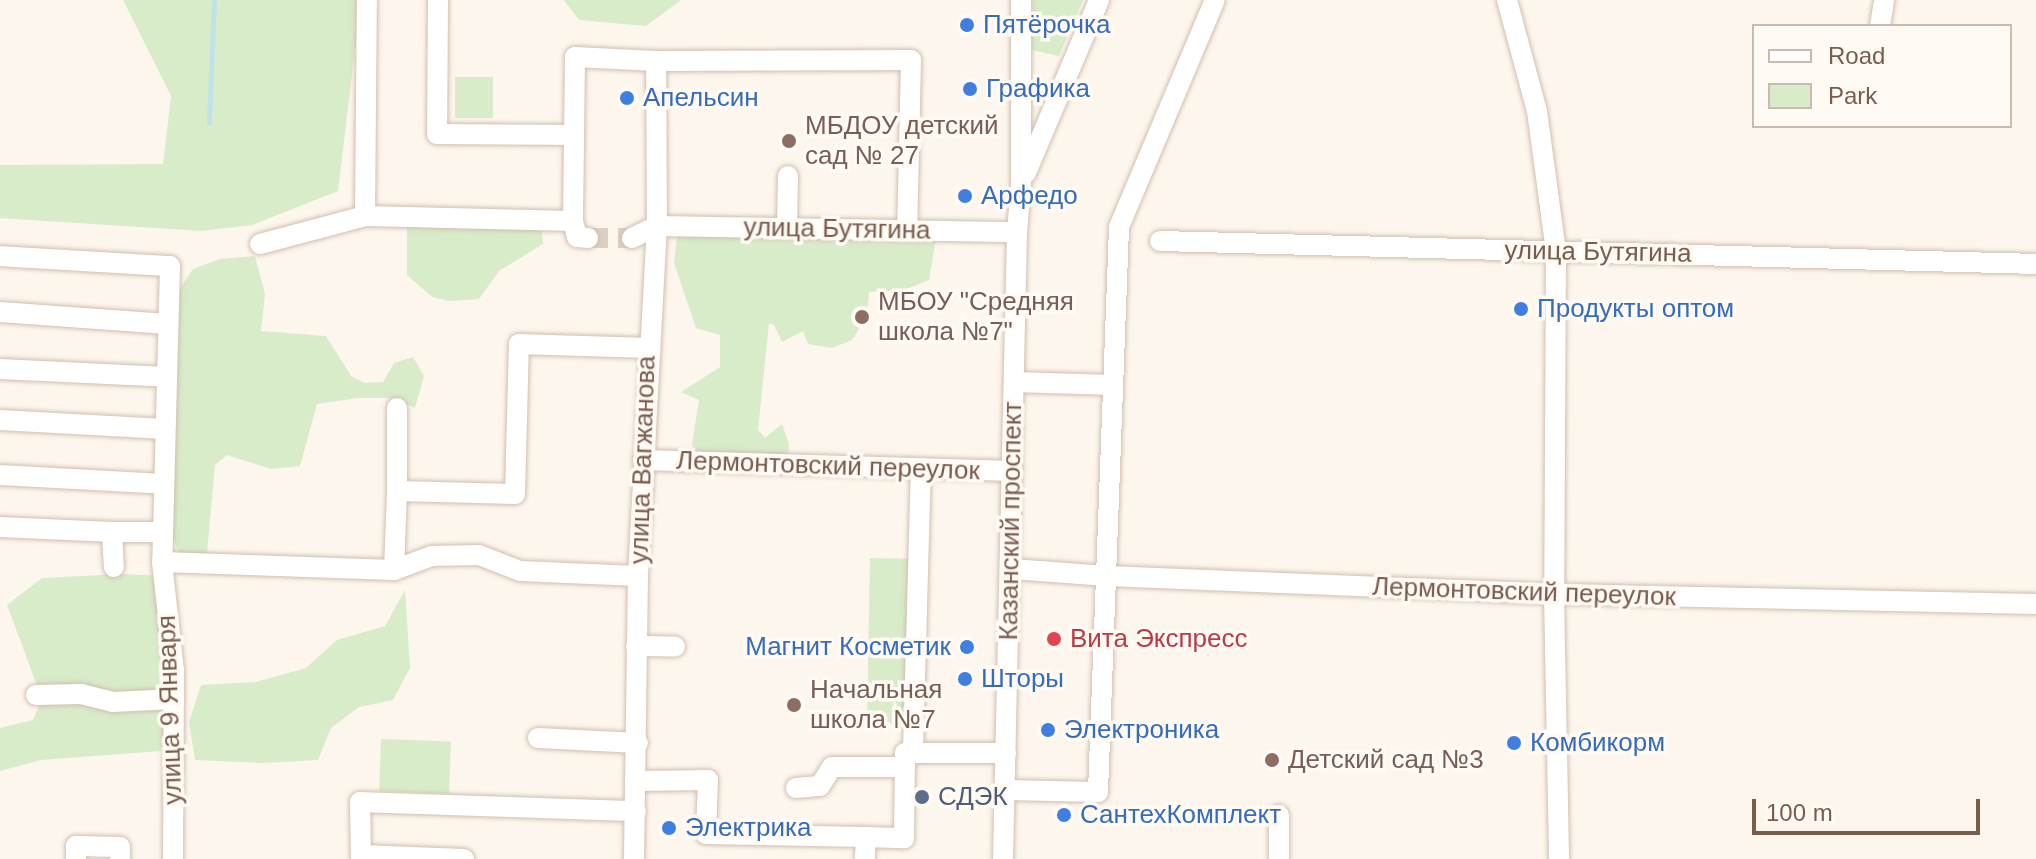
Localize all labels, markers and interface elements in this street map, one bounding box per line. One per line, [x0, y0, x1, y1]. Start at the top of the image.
place label: Пятёрочка [983, 9, 1110, 41]
marker: Пятёрочка [958, 16, 976, 34]
legend [1752, 24, 2012, 128]
text: Road [1828, 42, 1885, 69]
place label: Графика [986, 73, 1090, 105]
marker: Графика [961, 80, 979, 98]
place label: Апельсин [643, 82, 759, 114]
text: Park [1828, 82, 1877, 109]
marker: Апельсин [618, 89, 636, 107]
place label: МБДОУ детский сад № 27 [805, 110, 999, 172]
marker: МБДОУ детский сад № 27 [780, 132, 798, 150]
place label: Арфедо [981, 180, 1078, 212]
marker: Арфедо [956, 187, 974, 205]
street label: улица Бутягина [743, 212, 931, 246]
street label: улица Бутягина [1504, 235, 1692, 269]
place label: МБОУ "Средняя школа №7" [878, 286, 1074, 348]
place label: Продукты оптом [1537, 293, 1734, 325]
marker: Продукты оптом [1512, 300, 1530, 318]
marker: МБОУ "Средняя школа №7" [853, 308, 871, 326]
street label: улица Вагжанова [624, 355, 662, 565]
street label: Казанский проспект [993, 401, 1029, 641]
street label: Лермонтовский переулок [676, 445, 980, 487]
street label: Лермонтовский переулок [1372, 571, 1676, 613]
street label: улица 9 Января [151, 615, 189, 805]
place label: Вита Экспресс [1070, 623, 1248, 655]
marker: Вита Экспресс [1045, 630, 1063, 648]
place label: Магнит Косметик [745, 631, 951, 663]
marker: Магнит Косметик [958, 638, 976, 656]
place label: Шторы [981, 663, 1064, 695]
marker: Шторы [956, 670, 974, 688]
place label: Начальная школа №7 [810, 674, 942, 736]
marker: Начальная школа №7 [785, 696, 803, 714]
place label: Электроника [1064, 714, 1219, 746]
marker: Электроника [1039, 721, 1057, 739]
place label: Комбикорм [1530, 727, 1665, 759]
marker: Комбикорм [1505, 734, 1523, 752]
place label: Детский сад №3 [1288, 744, 1484, 776]
marker: Детский сад №3 [1263, 751, 1281, 769]
place label: СДЭК [938, 781, 1008, 813]
scale bar [1756, 783, 1984, 833]
marker: СДЭК [913, 788, 931, 806]
place label: СантехКомплект [1080, 799, 1281, 831]
text: 100 m [1766, 799, 1833, 826]
marker: СантехКомплект [1055, 806, 1073, 824]
place label: Электрика [685, 812, 811, 844]
marker: Электрика [660, 819, 678, 837]

